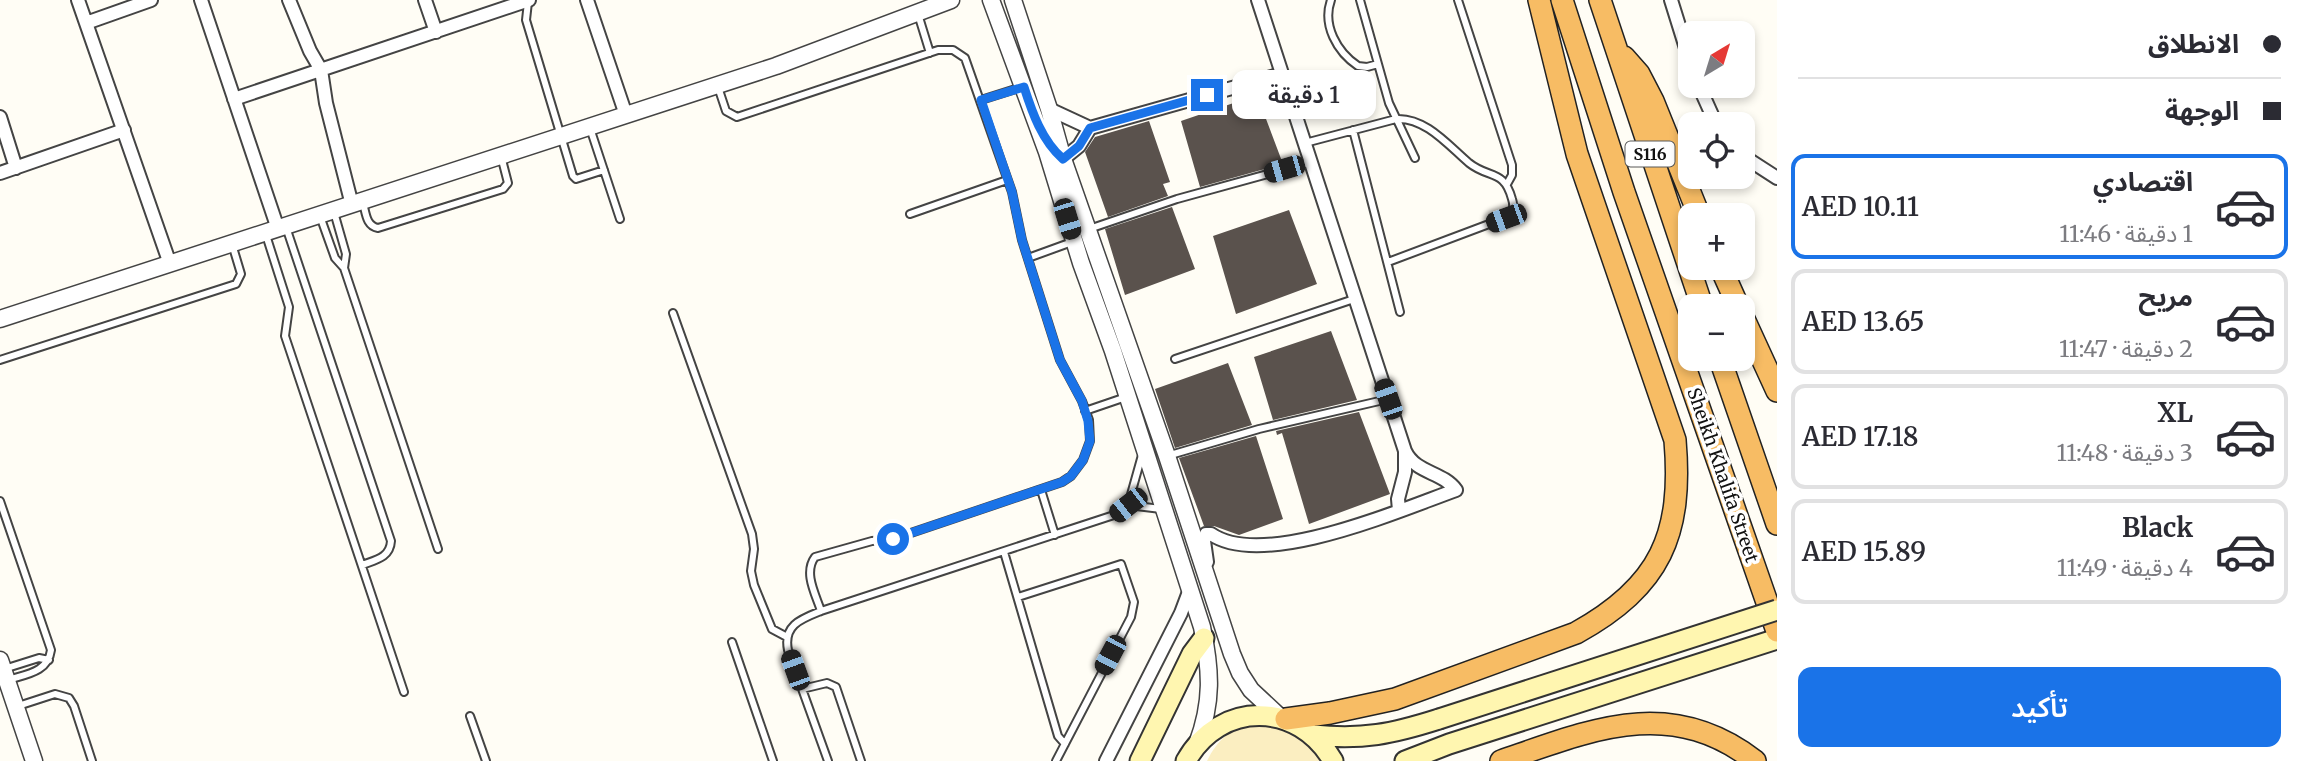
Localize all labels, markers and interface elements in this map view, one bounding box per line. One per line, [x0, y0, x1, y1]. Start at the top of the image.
north arrow [1678, 21, 1755, 98]
map controls [1678, 21, 1755, 371]
text: الانطلاق [2148, 27, 2239, 60]
callout: 1 دقيقة [1232, 70, 1375, 119]
route end [1191, 79, 1223, 111]
text: 1 دقيقة [1268, 80, 1340, 109]
text: الوجهة [2165, 94, 2239, 127]
button: locate [1678, 112, 1755, 189]
road number: S116 [1626, 142, 1674, 166]
car [1261, 153, 1308, 185]
text: اقتصادي [2093, 165, 2193, 198]
icon: car [2214, 175, 2277, 238]
text: AED 10.11 [1802, 190, 1919, 223]
car [1051, 196, 1084, 242]
car [1483, 201, 1530, 235]
button: + [1678, 203, 1755, 280]
text: 1 دقيقة · 11:46 [2059, 219, 2193, 248]
text: مريح [2138, 280, 2193, 313]
icon: car [2214, 290, 2277, 353]
button: − [1678, 294, 1755, 371]
text: AED 13.65 [1802, 305, 1924, 338]
text: 2 دقيقة · 11:47 [2059, 334, 2193, 363]
car [1372, 376, 1405, 422]
street label: Sheikh Khalifa Street [1682, 385, 1764, 565]
text: XL [2157, 396, 2193, 429]
icon: car [2214, 405, 2277, 468]
text: AED 17.18 [1802, 420, 1919, 453]
text: 3 دقيقة · 11:48 [2057, 438, 2193, 467]
car [1105, 484, 1152, 526]
text: Black [2122, 511, 2193, 544]
icon: car [2214, 520, 2277, 583]
route start [877, 523, 909, 555]
text: AED 15.89 [1802, 535, 1926, 568]
text: 4 دقيقة · 11:49 [2057, 553, 2193, 582]
car [1091, 632, 1130, 678]
car [778, 647, 813, 693]
button: تأكيد [1798, 667, 2281, 747]

